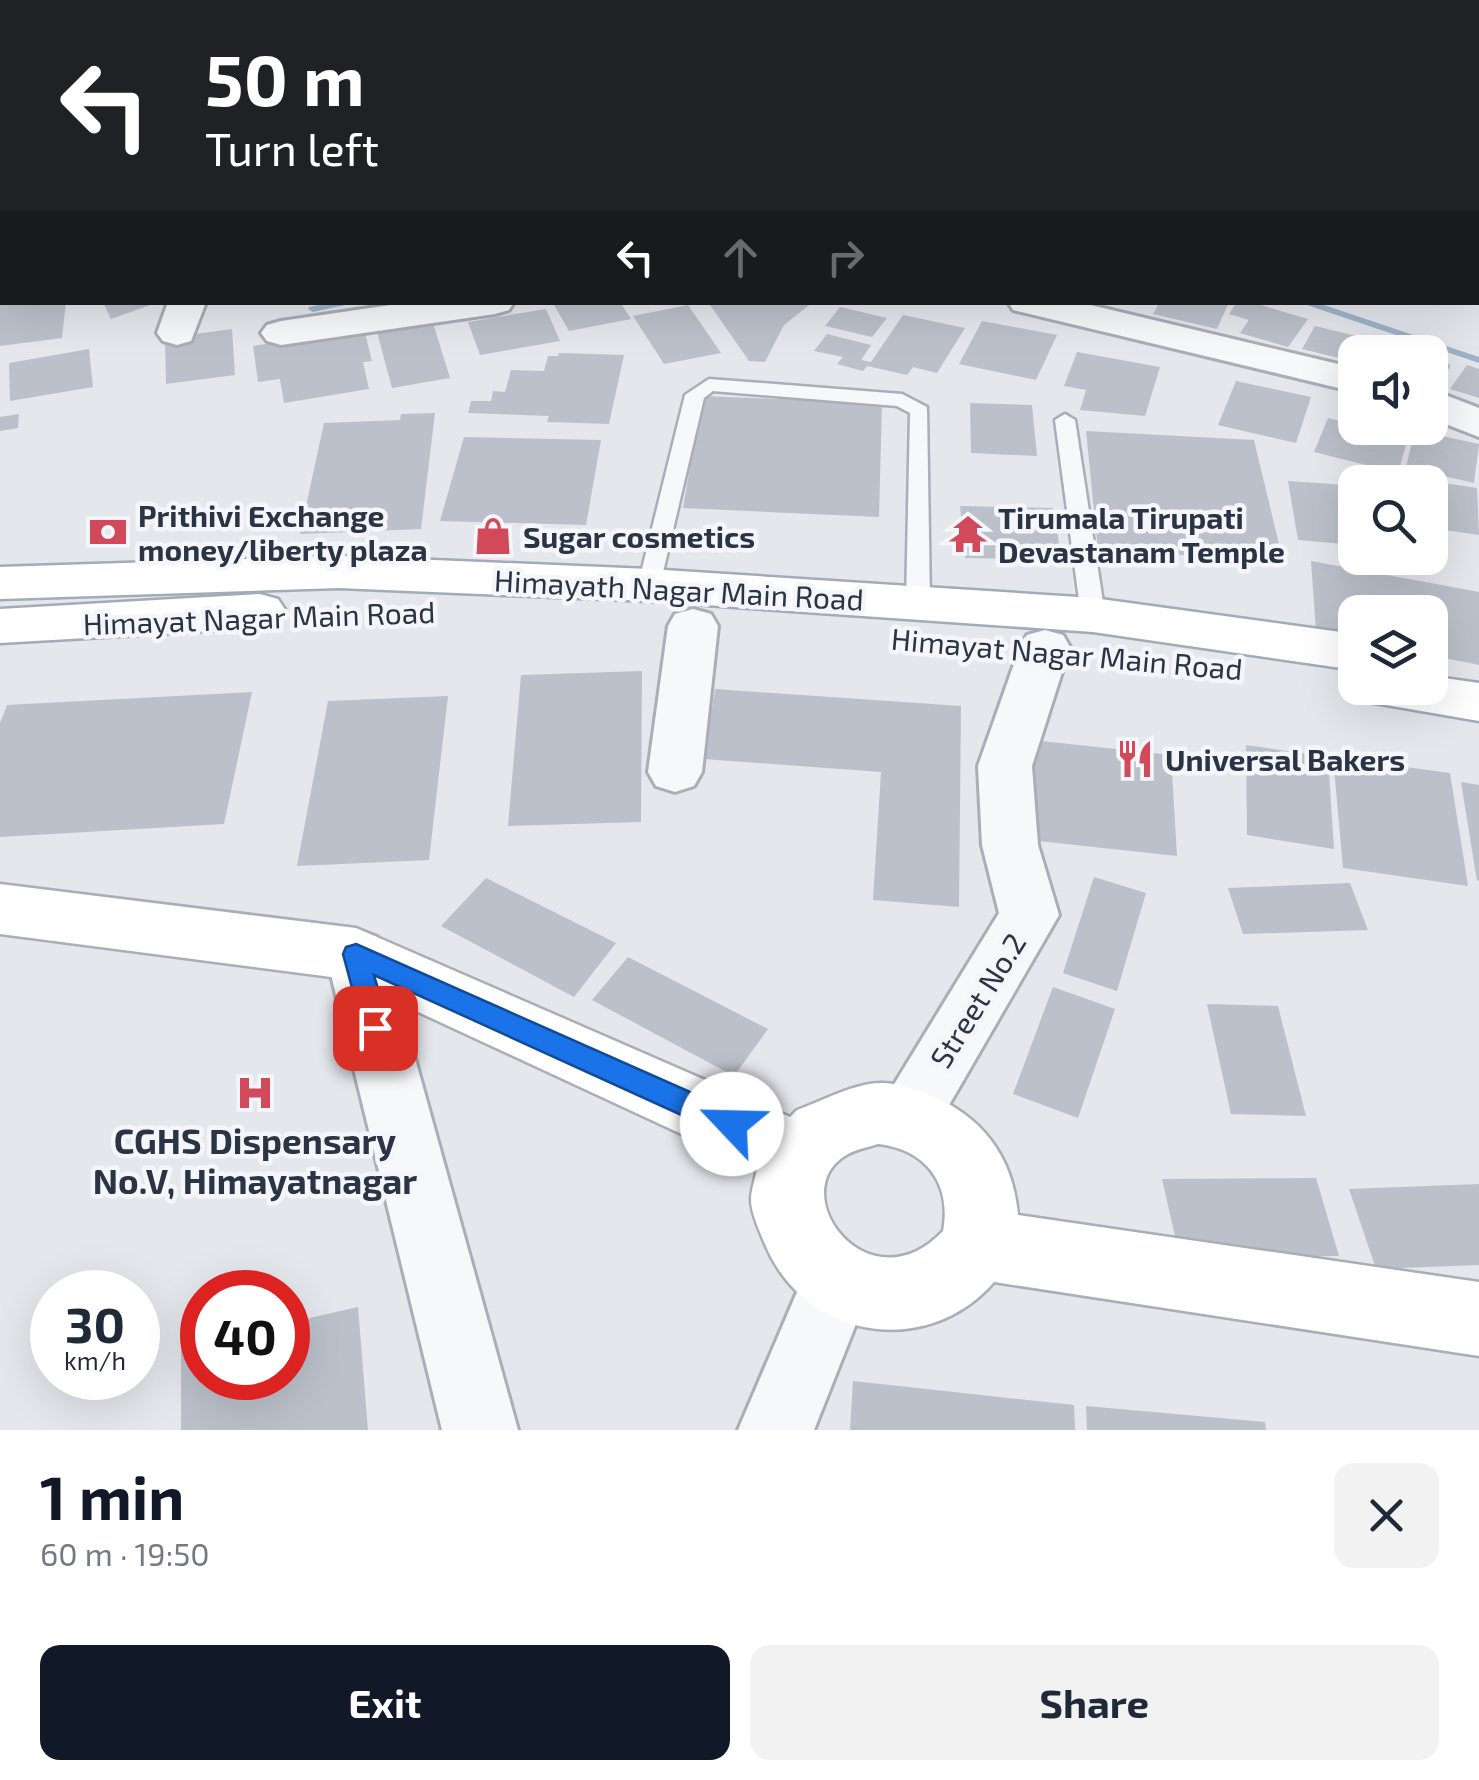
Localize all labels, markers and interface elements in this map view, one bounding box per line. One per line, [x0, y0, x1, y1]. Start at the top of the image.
text: 50 m [205, 36, 365, 120]
icon: left [40, 40, 170, 170]
text: Turn left [205, 121, 379, 175]
icon: left [608, 230, 663, 285]
icon: ahead [713, 230, 768, 285]
icon: right [818, 230, 873, 285]
map controls [1338, 335, 1448, 705]
button: sound [1338, 335, 1448, 445]
button: search [1338, 465, 1448, 575]
place label: Prithivi Exchange money/liberty plaza [138, 497, 428, 568]
place label: Tirumala Tirupati Devastanam Temple [998, 499, 1285, 569]
bank icon: Prithivi Exchange money/liberty plaza [87, 511, 129, 553]
temple icon: Tirumala Tirupati Devastanam Temple [947, 513, 989, 555]
shop icon: Sugar cosmetics [472, 515, 514, 557]
place label: Sugar cosmetics [523, 518, 755, 554]
street label: Himayath Nagar Main Road [493, 561, 865, 617]
street label: Himayat Nagar Main Road [82, 593, 436, 641]
button: layers [1338, 595, 1448, 705]
street label: Himayat Nagar Main Road [890, 620, 1244, 686]
restaurant icon: Universal Bakers [1114, 738, 1156, 780]
place label: Universal Bakers [1165, 741, 1405, 777]
street label: Street No.2 [921, 926, 1033, 1074]
pin [333, 986, 418, 1071]
icon: arrive [348, 1001, 403, 1056]
hospital icon: CGHS Dispensary No.V, Himayatnagar [234, 1072, 276, 1114]
position arrow [680, 1072, 784, 1176]
place label: CGHS Dispensary No.V, Himayatnagar [93, 1119, 417, 1202]
speed limit sign: 40 [180, 1270, 310, 1400]
text: 30 [65, 1293, 125, 1353]
text: km/h [64, 1345, 126, 1375]
text: 1 min [40, 1460, 184, 1532]
button: close [1334, 1463, 1439, 1568]
text: 60 m · 19:50 [40, 1534, 210, 1572]
button: Exit [40, 1645, 730, 1760]
button: Share [750, 1645, 1439, 1760]

